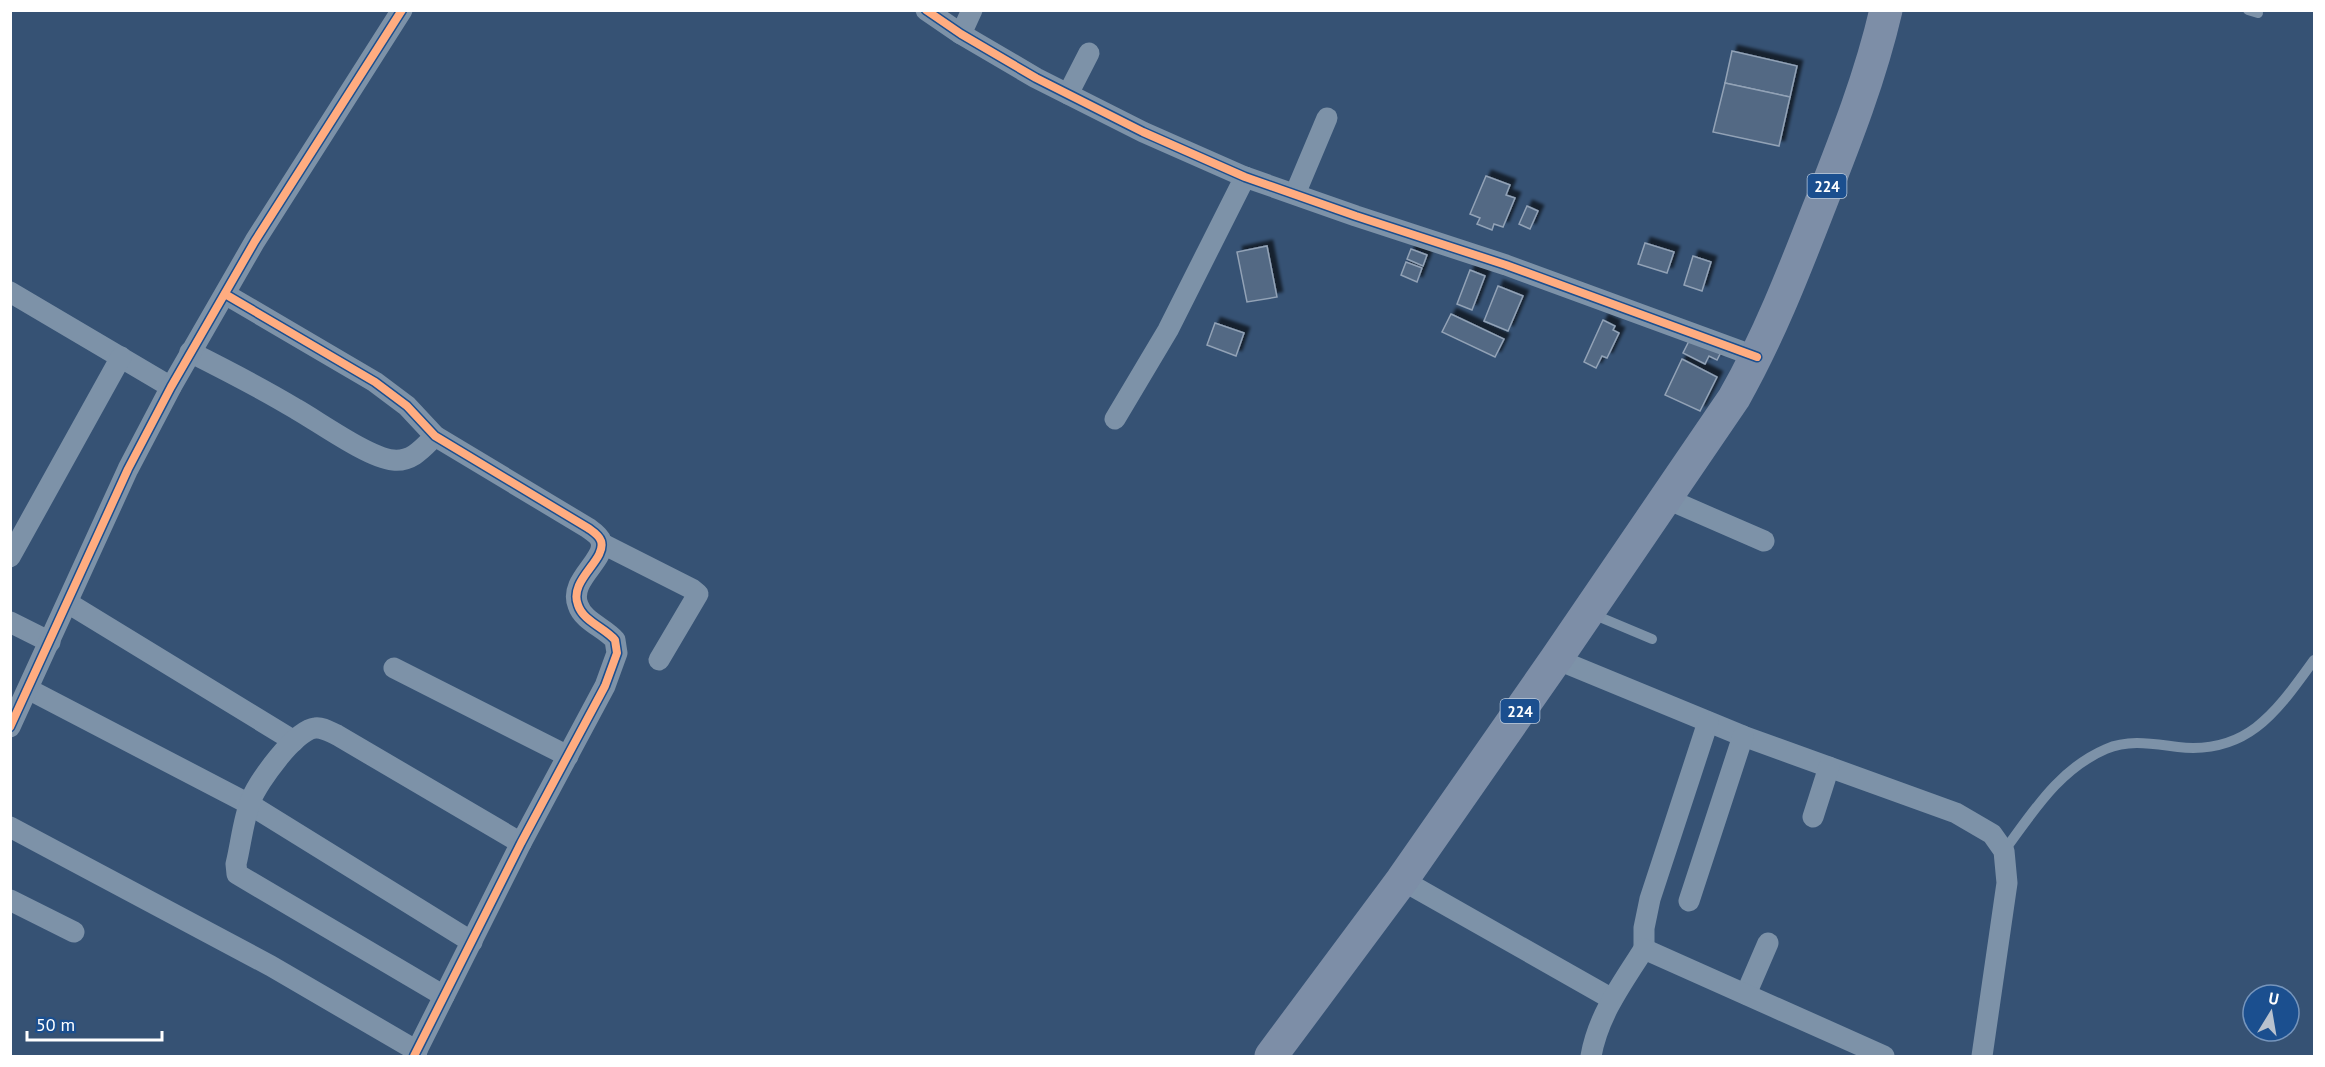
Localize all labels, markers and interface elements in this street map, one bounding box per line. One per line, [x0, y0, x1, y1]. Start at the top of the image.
road number: 224 [1808, 174, 1846, 198]
road number: 224 [1500, 699, 1540, 723]
north arrow [2241, 983, 2301, 1043]
text: U [2267, 988, 2281, 1009]
scale bar [27, 1004, 162, 1042]
text: 50 m [36, 1013, 75, 1036]

